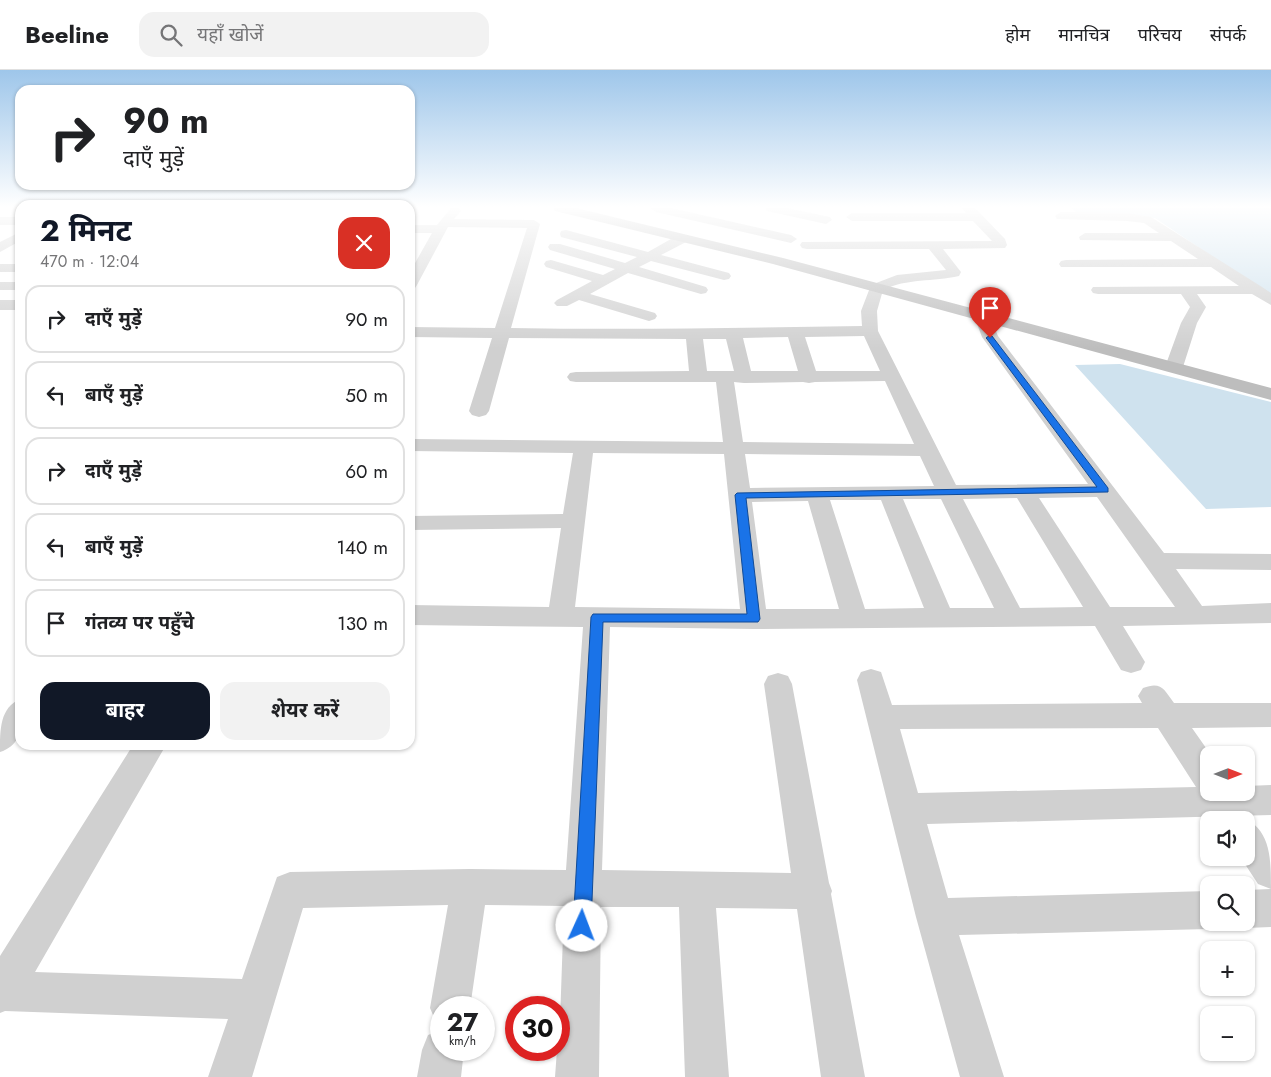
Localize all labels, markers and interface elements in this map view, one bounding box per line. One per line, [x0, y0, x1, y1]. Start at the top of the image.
search box [139, 12, 489, 57]
text: Beeline [25, 17, 109, 52]
icon: search [157, 21, 185, 49]
text: यहाँ खोजें [197, 21, 263, 48]
text: होम [1005, 22, 1030, 48]
text: मानचित्र [1058, 22, 1110, 48]
text: परिचय [1138, 22, 1182, 48]
text: संपर्क [1210, 22, 1246, 48]
text: 90 m [123, 96, 209, 146]
icon: right [40, 105, 105, 170]
text: दाएँ मुड़ें [123, 142, 184, 174]
text: 2 मिनट [40, 209, 132, 252]
button: close [338, 217, 390, 269]
text: 470 m · 12:04 [40, 250, 139, 273]
pin [969, 287, 1011, 338]
icon: arrive [976, 294, 1004, 322]
icon: right [42, 305, 70, 333]
text: दाएँ मुड़ें [85, 305, 142, 332]
text: 90 m [345, 306, 388, 333]
icon: left [42, 381, 70, 409]
text: बाएँ मुड़ें [85, 381, 143, 408]
text: 50 m [345, 382, 388, 409]
icon: right [42, 457, 70, 485]
text: दाएँ मुड़ें [85, 457, 142, 484]
text: 60 m [345, 458, 388, 485]
icon: left [42, 533, 70, 561]
text: बाएँ मुड़ें [85, 533, 143, 560]
text: 140 m [336, 534, 388, 561]
icon: arrive [42, 609, 70, 637]
text: गंतव्य पर पहुँचे [85, 609, 194, 636]
text: 130 m [337, 610, 388, 637]
button: बाहर [40, 682, 210, 740]
button: शेयर करें [220, 682, 390, 740]
north arrow [1200, 746, 1255, 801]
map controls [1200, 746, 1255, 1061]
button: sound [1200, 811, 1255, 866]
button: search [1200, 876, 1255, 931]
position arrow [555, 899, 607, 951]
button: + [1200, 941, 1255, 996]
speed limit sign: 30 [505, 996, 570, 1061]
text: 27 [447, 1004, 478, 1040]
button: − [1200, 1006, 1255, 1061]
text: km/h [449, 1032, 476, 1050]

